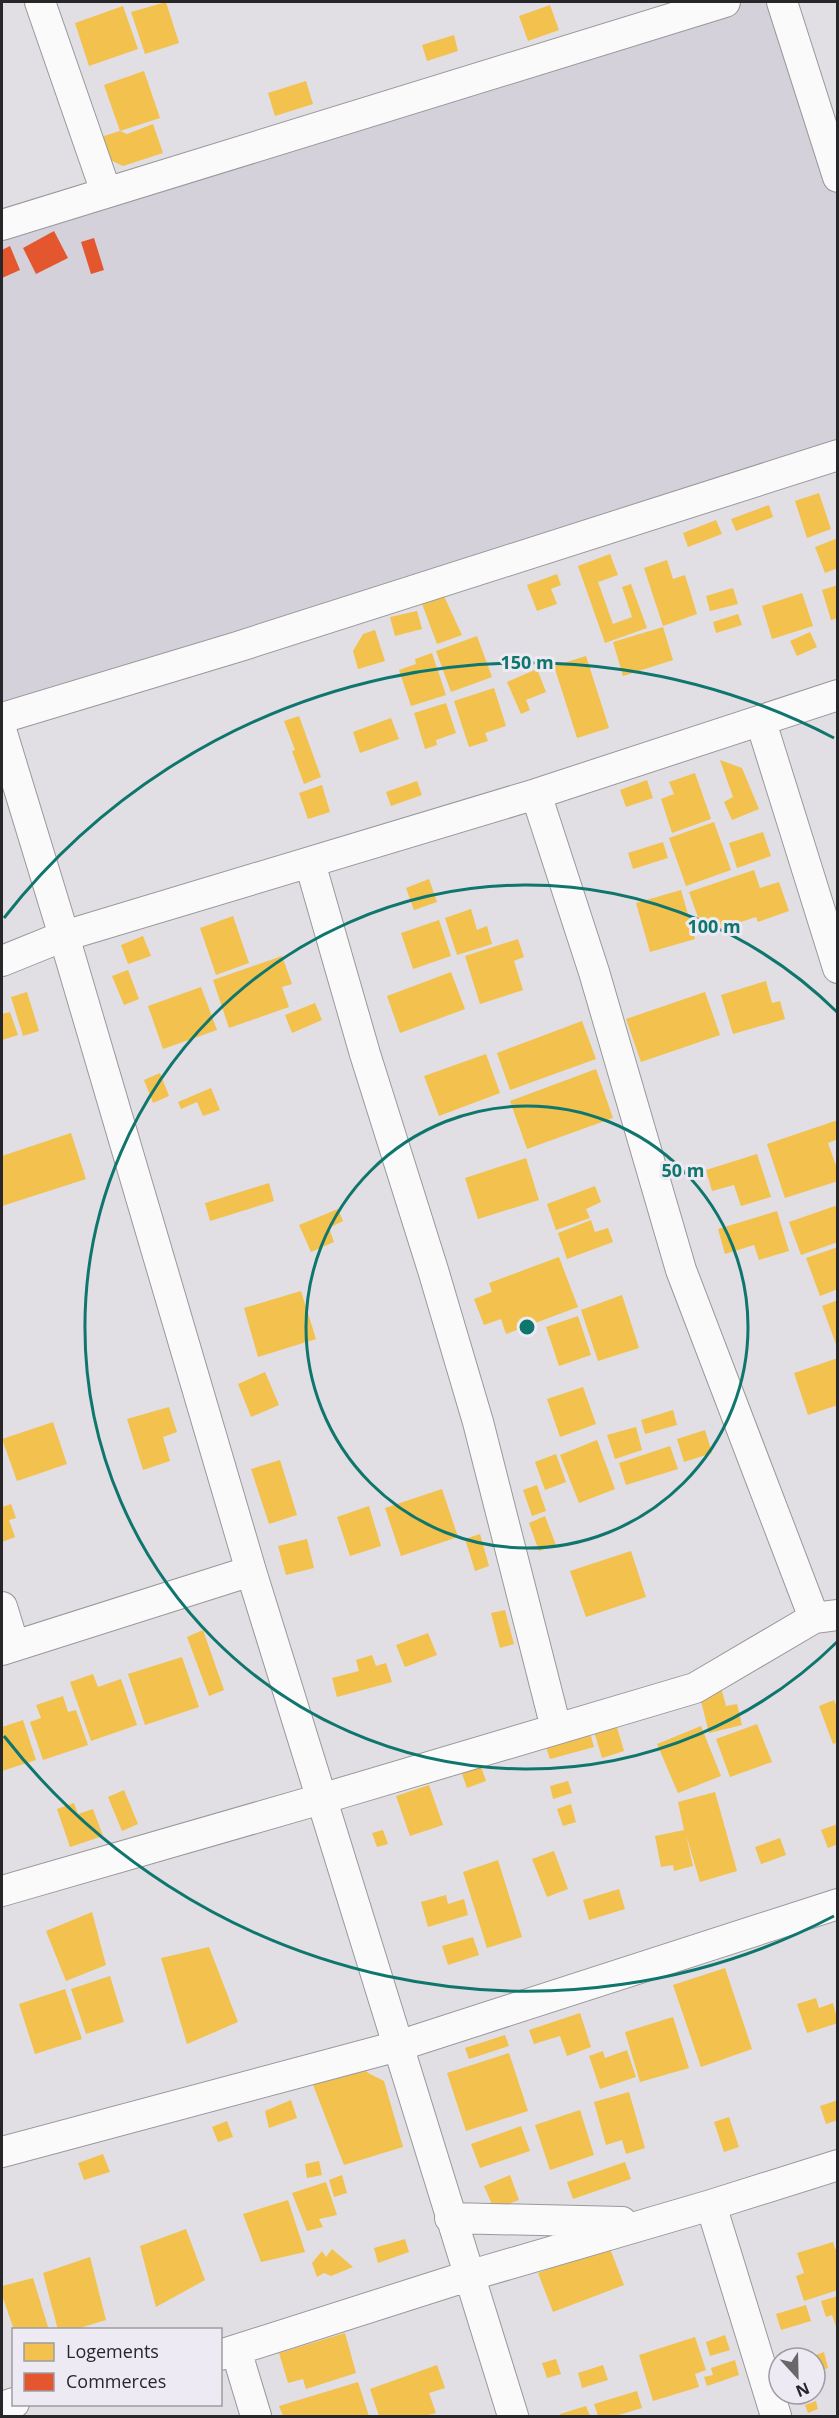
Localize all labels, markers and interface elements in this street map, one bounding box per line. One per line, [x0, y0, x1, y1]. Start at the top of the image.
text: 150 m [500, 650, 554, 674]
text: 100 m [687, 914, 741, 938]
text: 50 m [662, 1158, 704, 1182]
centre of rings [517, 1317, 537, 1337]
legend [12, 2328, 222, 2406]
text: Logements [66, 2339, 159, 2363]
north arrow [767, 2346, 827, 2406]
text: Commerces [66, 2369, 166, 2393]
text: N [792, 2377, 813, 2403]

